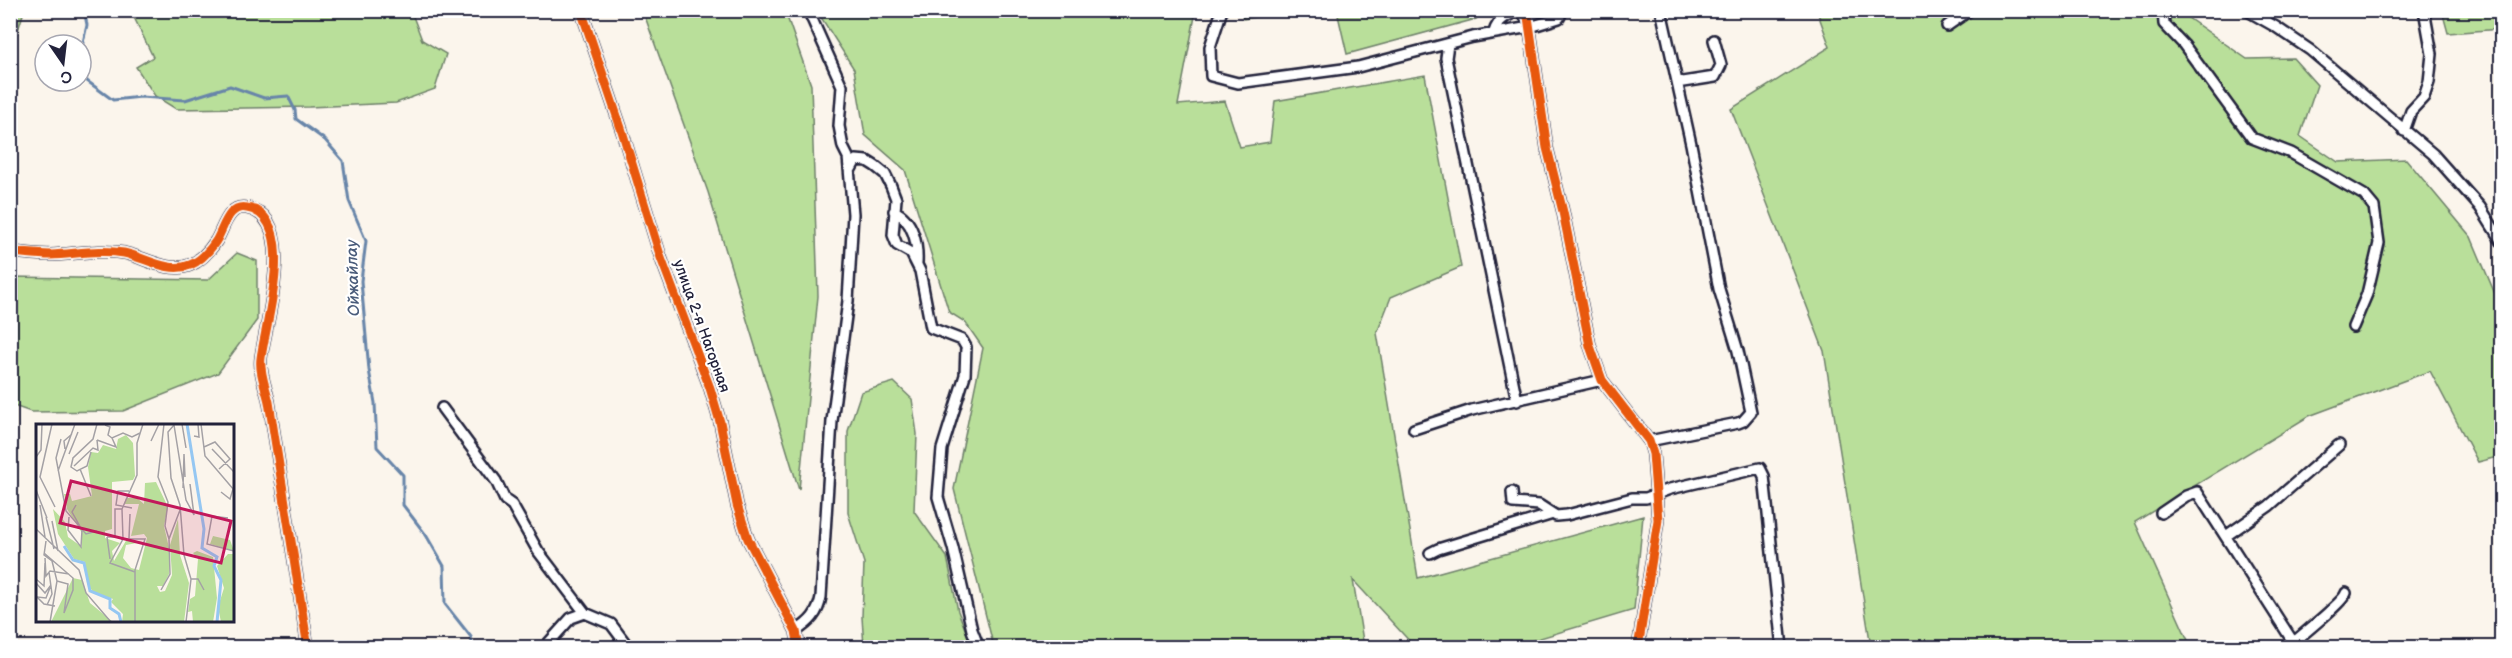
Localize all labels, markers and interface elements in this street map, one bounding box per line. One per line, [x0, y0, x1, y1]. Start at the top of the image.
north arrow [33, 33, 93, 93]
text: С [59, 66, 74, 87]
water label: Ойжайлау [343, 239, 364, 316]
street label: улица 2-я Нагорная [669, 257, 734, 395]
inset map [36, 424, 234, 622]

